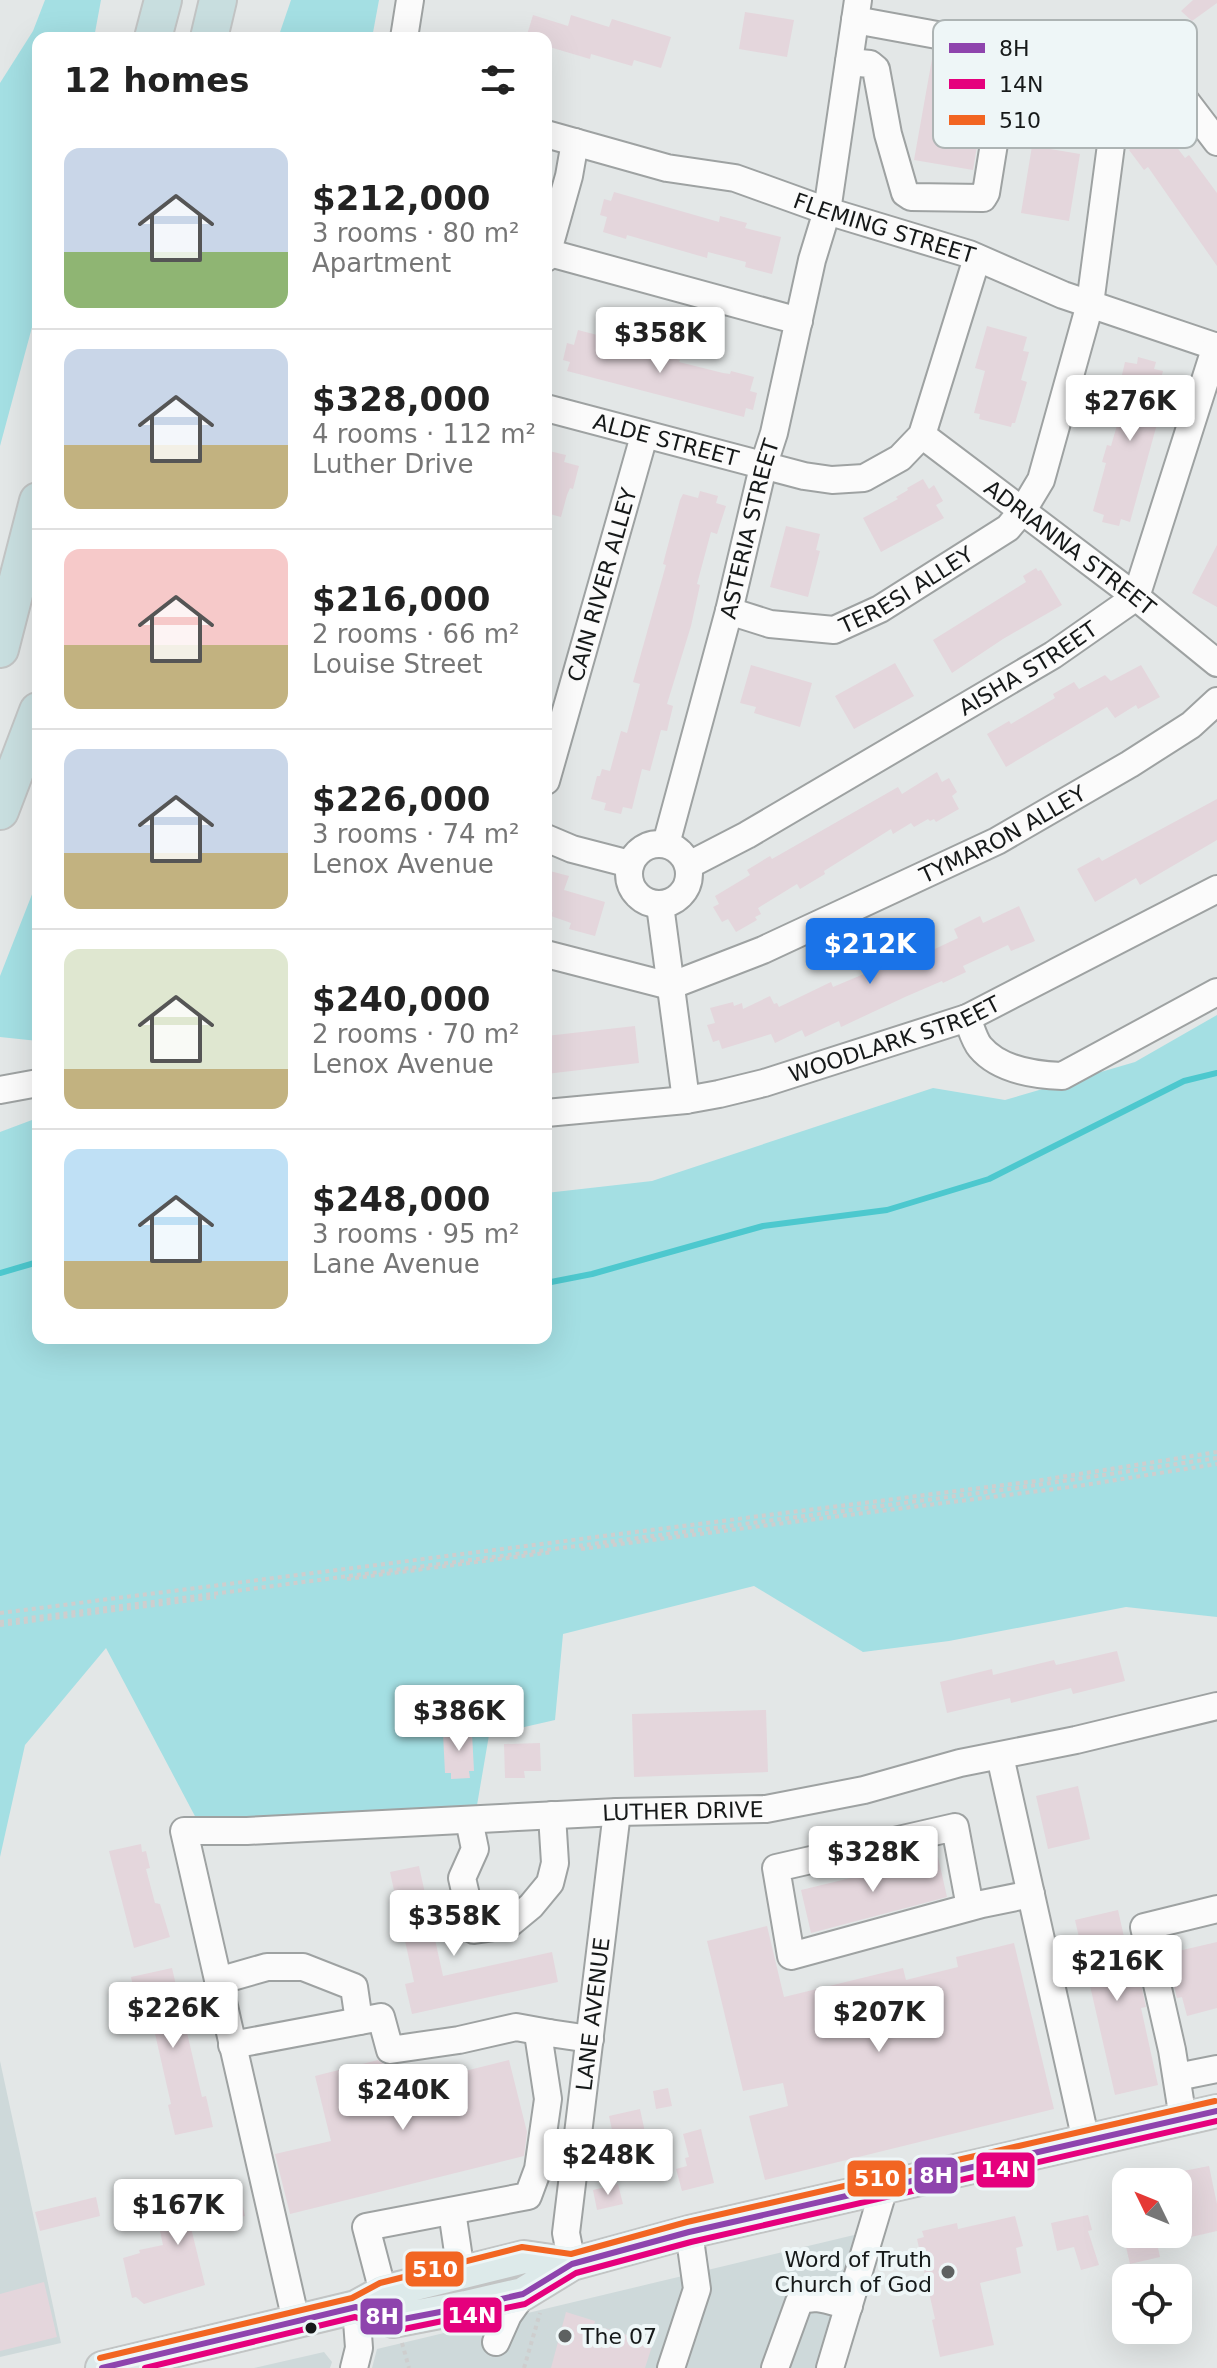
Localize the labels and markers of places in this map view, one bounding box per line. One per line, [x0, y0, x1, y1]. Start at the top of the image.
pin: $358K [604, 307, 716, 375]
pin: $276K [1074, 375, 1186, 443]
pin: $212K [814, 918, 926, 986]
pin: $386K [403, 1685, 515, 1753]
pin: $328K [817, 1826, 929, 1894]
pin: $358K [398, 1890, 510, 1958]
pin: $216K [1061, 1935, 1173, 2003]
pin: $226K [117, 1982, 229, 2050]
pin: $207K [823, 1986, 935, 2054]
pin: $240K [347, 2064, 459, 2132]
pin: $248K [552, 2129, 664, 2197]
pin: $167K [122, 2179, 234, 2247]
place label: Word of Truth Church of God [774, 2247, 932, 2297]
marker: Word of Truth Church of God [939, 2263, 957, 2281]
unlabelled marker [303, 2320, 319, 2336]
place label: The 07 [580, 2324, 657, 2349]
marker: The 07 [556, 2327, 574, 2345]

